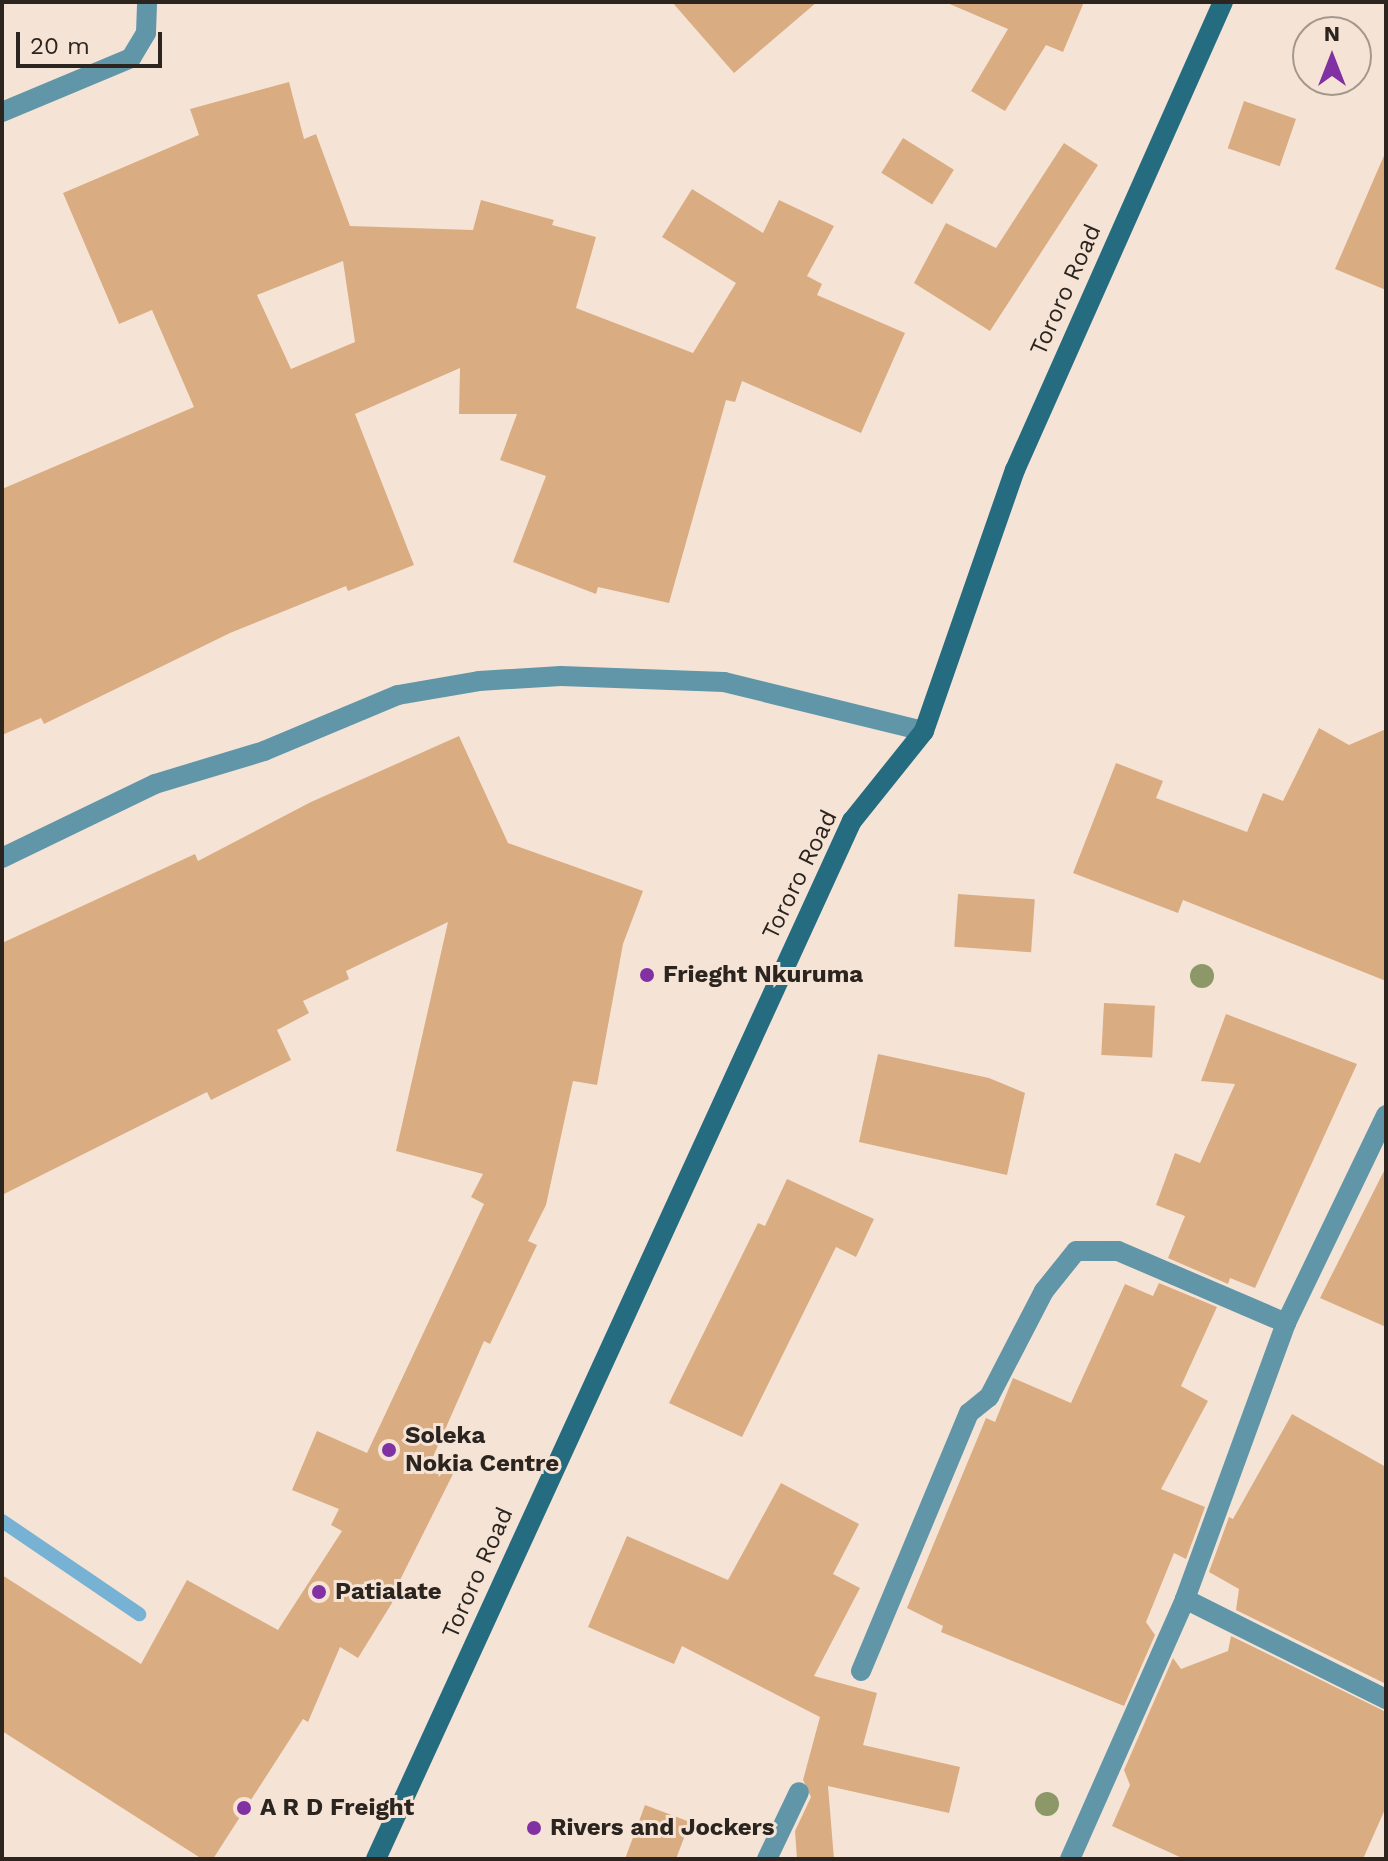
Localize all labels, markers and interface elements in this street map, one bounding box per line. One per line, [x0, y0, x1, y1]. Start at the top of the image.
scale bar [20, 16, 166, 66]
north arrow [1292, 16, 1372, 96]
text: N [1324, 21, 1340, 46]
text: 20 m [30, 32, 90, 60]
street label: Tororo Road [1024, 220, 1108, 360]
street label: Tororo Road [756, 805, 844, 945]
place label: Frieght Nkuruma [663, 961, 863, 989]
marker: Frieght Nkuruma [638, 966, 656, 984]
place label: Soleka Nokia Centre [405, 1422, 559, 1478]
marker: Soleka Nokia Centre [380, 1441, 398, 1459]
street label: Tororo Road [436, 1503, 520, 1643]
place label: Patialate [335, 1578, 442, 1606]
marker: Patialate [310, 1583, 328, 1601]
place label: A R D Freight [260, 1794, 415, 1822]
marker: A R D Freight [235, 1799, 253, 1817]
place label: Rivers and Jockers [550, 1814, 775, 1842]
marker: Rivers and Jockers [525, 1819, 543, 1837]

